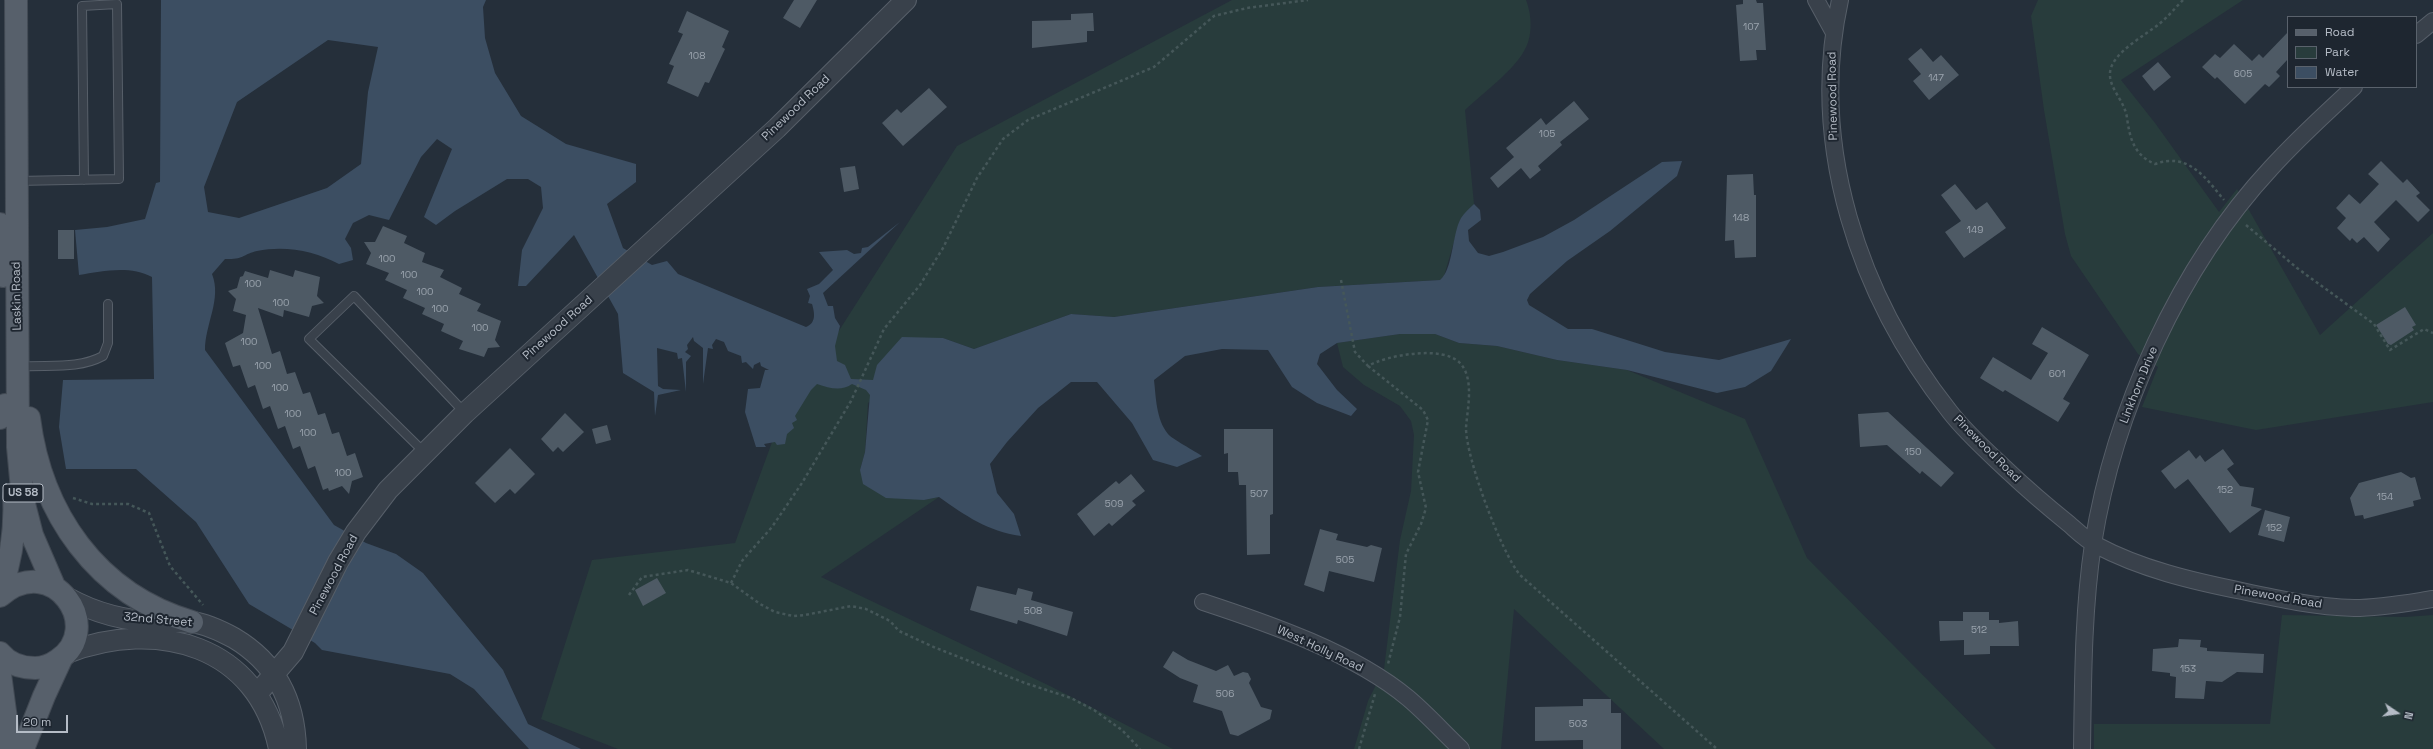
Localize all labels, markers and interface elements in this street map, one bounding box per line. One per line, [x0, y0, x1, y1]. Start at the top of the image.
legend [2287, 16, 2417, 88]
house number: 107 [1743, 21, 1759, 33]
text: Road [2325, 24, 2354, 40]
text: Park [2325, 44, 2350, 60]
house number: 108 [689, 50, 705, 62]
street label: Pinewood Road [1825, 51, 1841, 141]
text: Water [2325, 64, 2359, 80]
house number: 605 [2234, 68, 2252, 80]
street label: Pinewood Road [759, 72, 833, 144]
house number: 147 [1928, 72, 1944, 84]
house number: 105 [1539, 128, 1555, 140]
house number: 148 [1733, 212, 1749, 224]
house number: 149 [1967, 224, 1983, 236]
house number: 100 [379, 253, 395, 265]
street label: Laskin Road [9, 261, 25, 331]
house number: 100 [401, 269, 417, 281]
house number: 100 [245, 278, 261, 290]
house number: 100 [417, 286, 433, 298]
street label: Pinewood Road [520, 293, 596, 363]
house number: 100 [273, 297, 289, 309]
house number: 100 [432, 303, 448, 315]
house number: 100 [472, 322, 488, 334]
house number: 100 [241, 336, 257, 348]
street label: Linkhorn Drive [2117, 344, 2161, 426]
house number: 100 [255, 360, 271, 372]
house number: 601 [2049, 368, 2065, 380]
house number: 100 [272, 382, 288, 394]
house number: 100 [285, 408, 301, 420]
street label: Pinewood Road [1950, 412, 2024, 486]
house number: 100 [300, 427, 316, 439]
house number: 150 [1905, 446, 1921, 458]
house number: 100 [335, 467, 351, 479]
road number: US 58 [3, 484, 43, 502]
house number: 152 [2217, 484, 2233, 496]
house number: 507 [1250, 488, 1268, 500]
house number: 154 [2377, 491, 2393, 503]
house number: 509 [1105, 498, 1123, 510]
house number: 152 [2266, 522, 2282, 534]
street label: Pinewood Road [307, 532, 361, 618]
house number: 505 [1336, 554, 1354, 566]
street label: Pinewood Road [2233, 582, 2323, 612]
house number: 508 [1024, 605, 1042, 617]
street label: 32nd Street [123, 610, 193, 630]
street label: West Holly Road [1275, 623, 1365, 675]
house number: 512 [1971, 624, 1987, 636]
house number: 153 [2180, 663, 2196, 675]
house number: 506 [1216, 688, 1234, 700]
north arrow [2377, 693, 2417, 733]
scale bar [18, 707, 70, 733]
text: N [2401, 711, 2416, 721]
text: 20 m [23, 714, 51, 730]
house number: 503 [1569, 718, 1587, 730]

